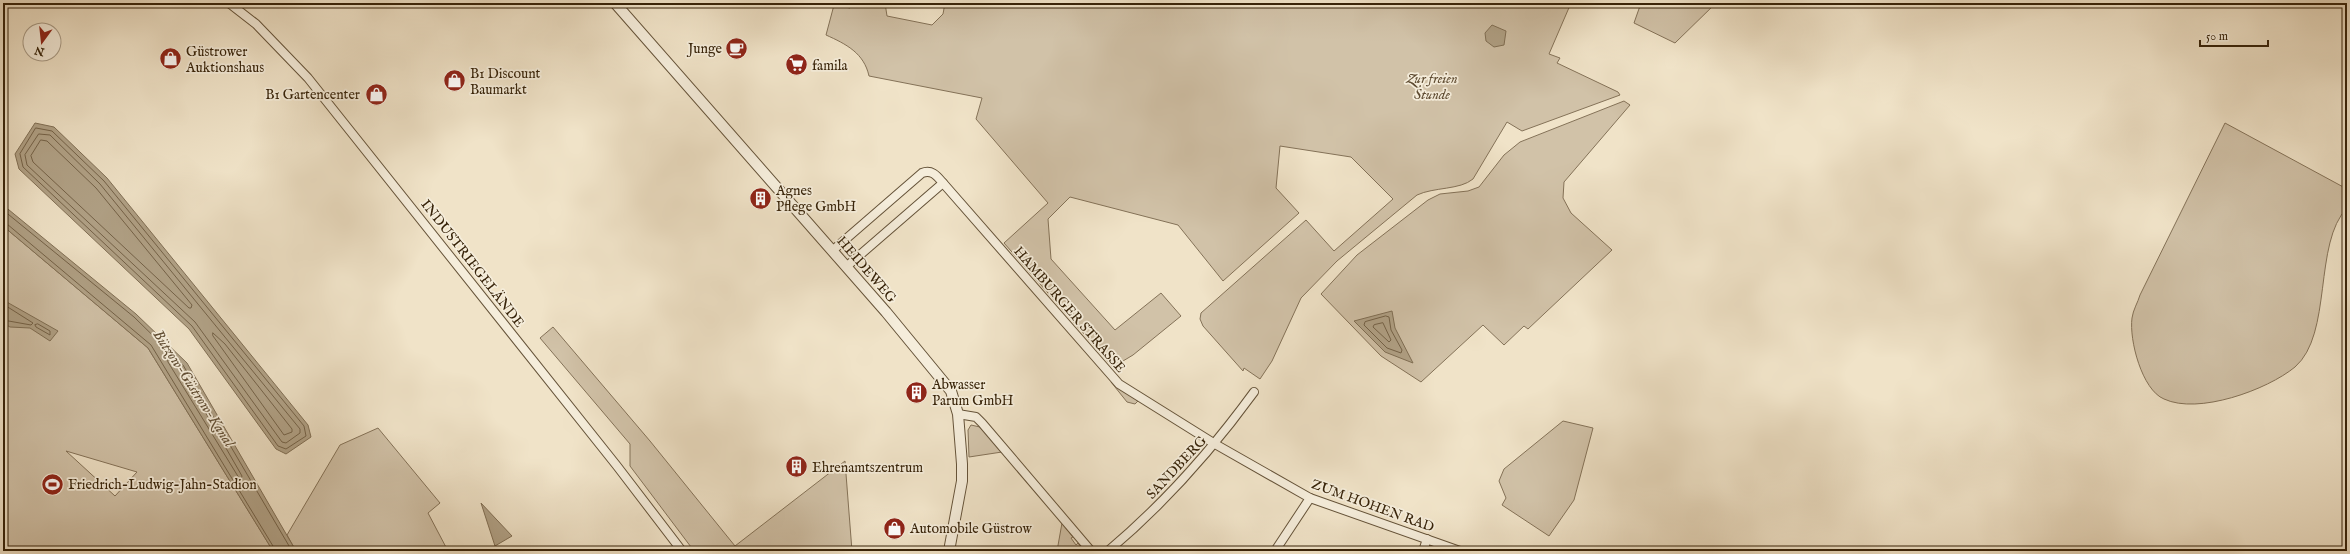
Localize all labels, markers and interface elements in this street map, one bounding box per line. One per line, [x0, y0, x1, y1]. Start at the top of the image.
north arrow [22, 22, 62, 62]
scale bar [2200, 22, 2268, 48]
text: 50 m [2206, 29, 2228, 44]
cafe icon: Junge [724, 35, 750, 61]
place label: Junge [686, 40, 723, 58]
text: N [33, 43, 47, 59]
place label: Güstrower Auktionshaus [185, 43, 264, 77]
shop icon: Güstrower Auktionshaus [158, 46, 184, 72]
supermarket icon: famila [784, 52, 810, 78]
place label: famila [812, 57, 849, 75]
place label: B1 Discount Baumarkt [470, 65, 541, 99]
shop icon: B1 Discount Baumarkt [441, 68, 467, 94]
park label: Zur freien Stunde [1405, 70, 1458, 104]
shop icon: B1 Gartencenter [363, 81, 389, 107]
place label: B1 Gartencenter [265, 86, 360, 104]
place label: Agnes Pflege GmbH [775, 182, 856, 216]
building icon: Agnes Pflege GmbH [748, 185, 774, 211]
street label: INDUSTRIEGELÄNDE [417, 195, 529, 332]
street label: HEIDEWEG [832, 233, 901, 307]
street label: HAMBURGER STRASSE [1009, 243, 1129, 377]
water label: Bützow-Güstrow-Kanal [149, 326, 239, 452]
place label: Abwasser Parum GmbH [931, 376, 1014, 410]
building icon: Abwasser Parum GmbH [903, 379, 929, 405]
street label: SANDBERG [1143, 432, 1211, 503]
building icon: Ehrenamtszentrum [783, 454, 809, 480]
place label: Ehrenamtszentrum [812, 459, 923, 477]
sports icon: Friedrich-Ludwig-Jahn-Stadion [39, 471, 65, 497]
street label: ZUM HOHEN RAD [1309, 475, 1437, 537]
place label: Friedrich-Ludwig-Jahn-Stadion [68, 476, 257, 494]
shop icon: Automobile Güstrow [882, 515, 908, 541]
place label: Automobile Güstrow [909, 520, 1032, 538]

